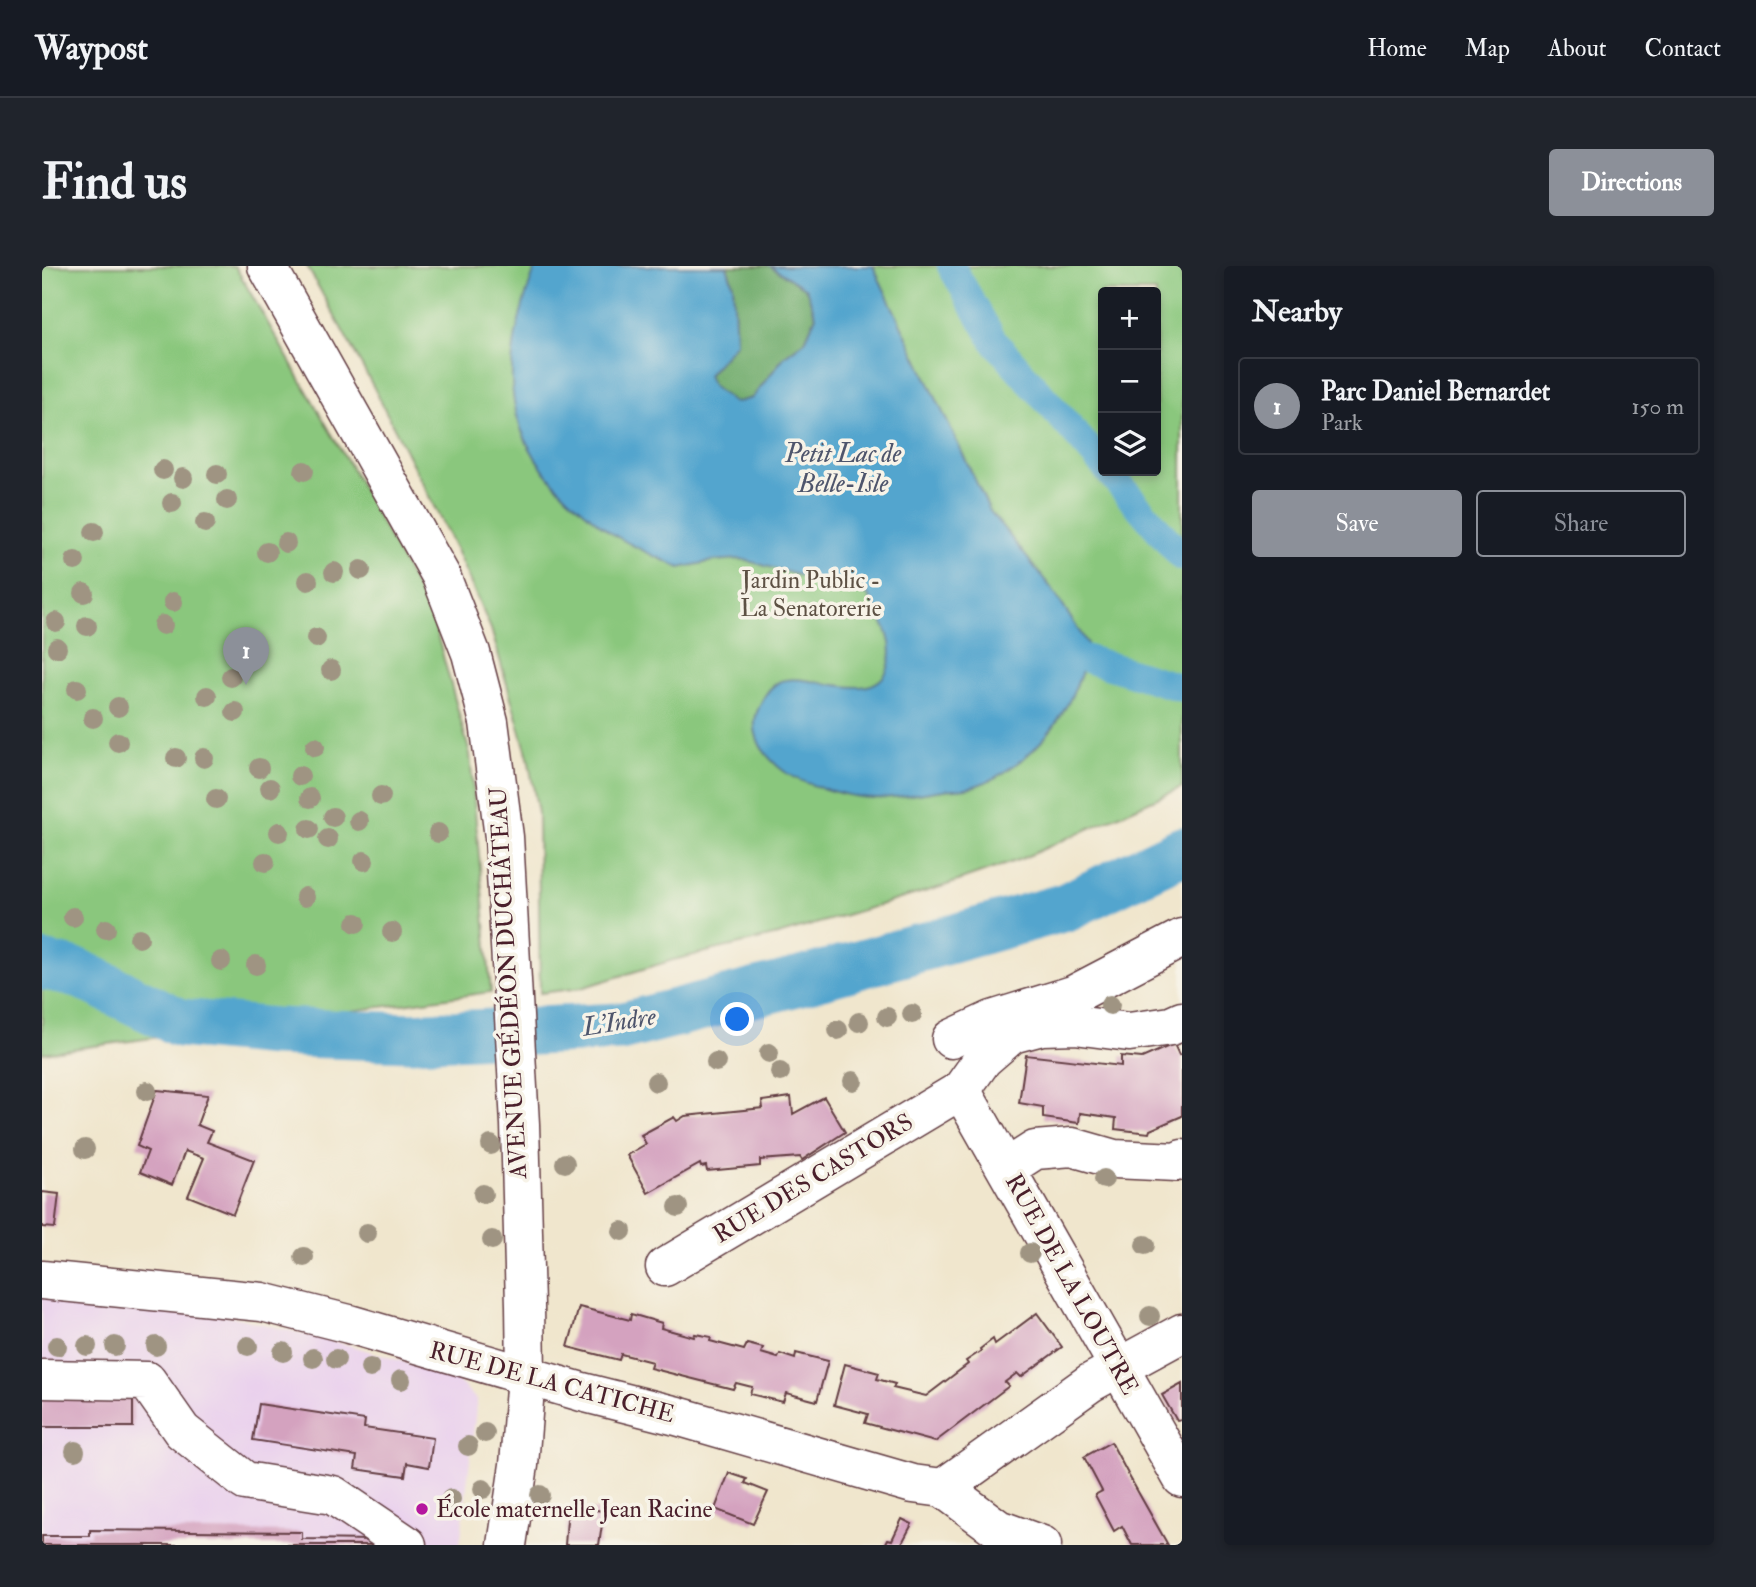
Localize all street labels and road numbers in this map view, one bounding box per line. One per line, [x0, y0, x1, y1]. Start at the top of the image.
street label: AVENUE GÉDÉON DUCHÂTEAU [482, 786, 534, 1181]
street label: RUE DES CASTORS [708, 1106, 919, 1250]
street label: RUE DE LA LOUTRE [998, 1168, 1145, 1400]
street label: RUE DE LA CATICHE [426, 1335, 678, 1430]

